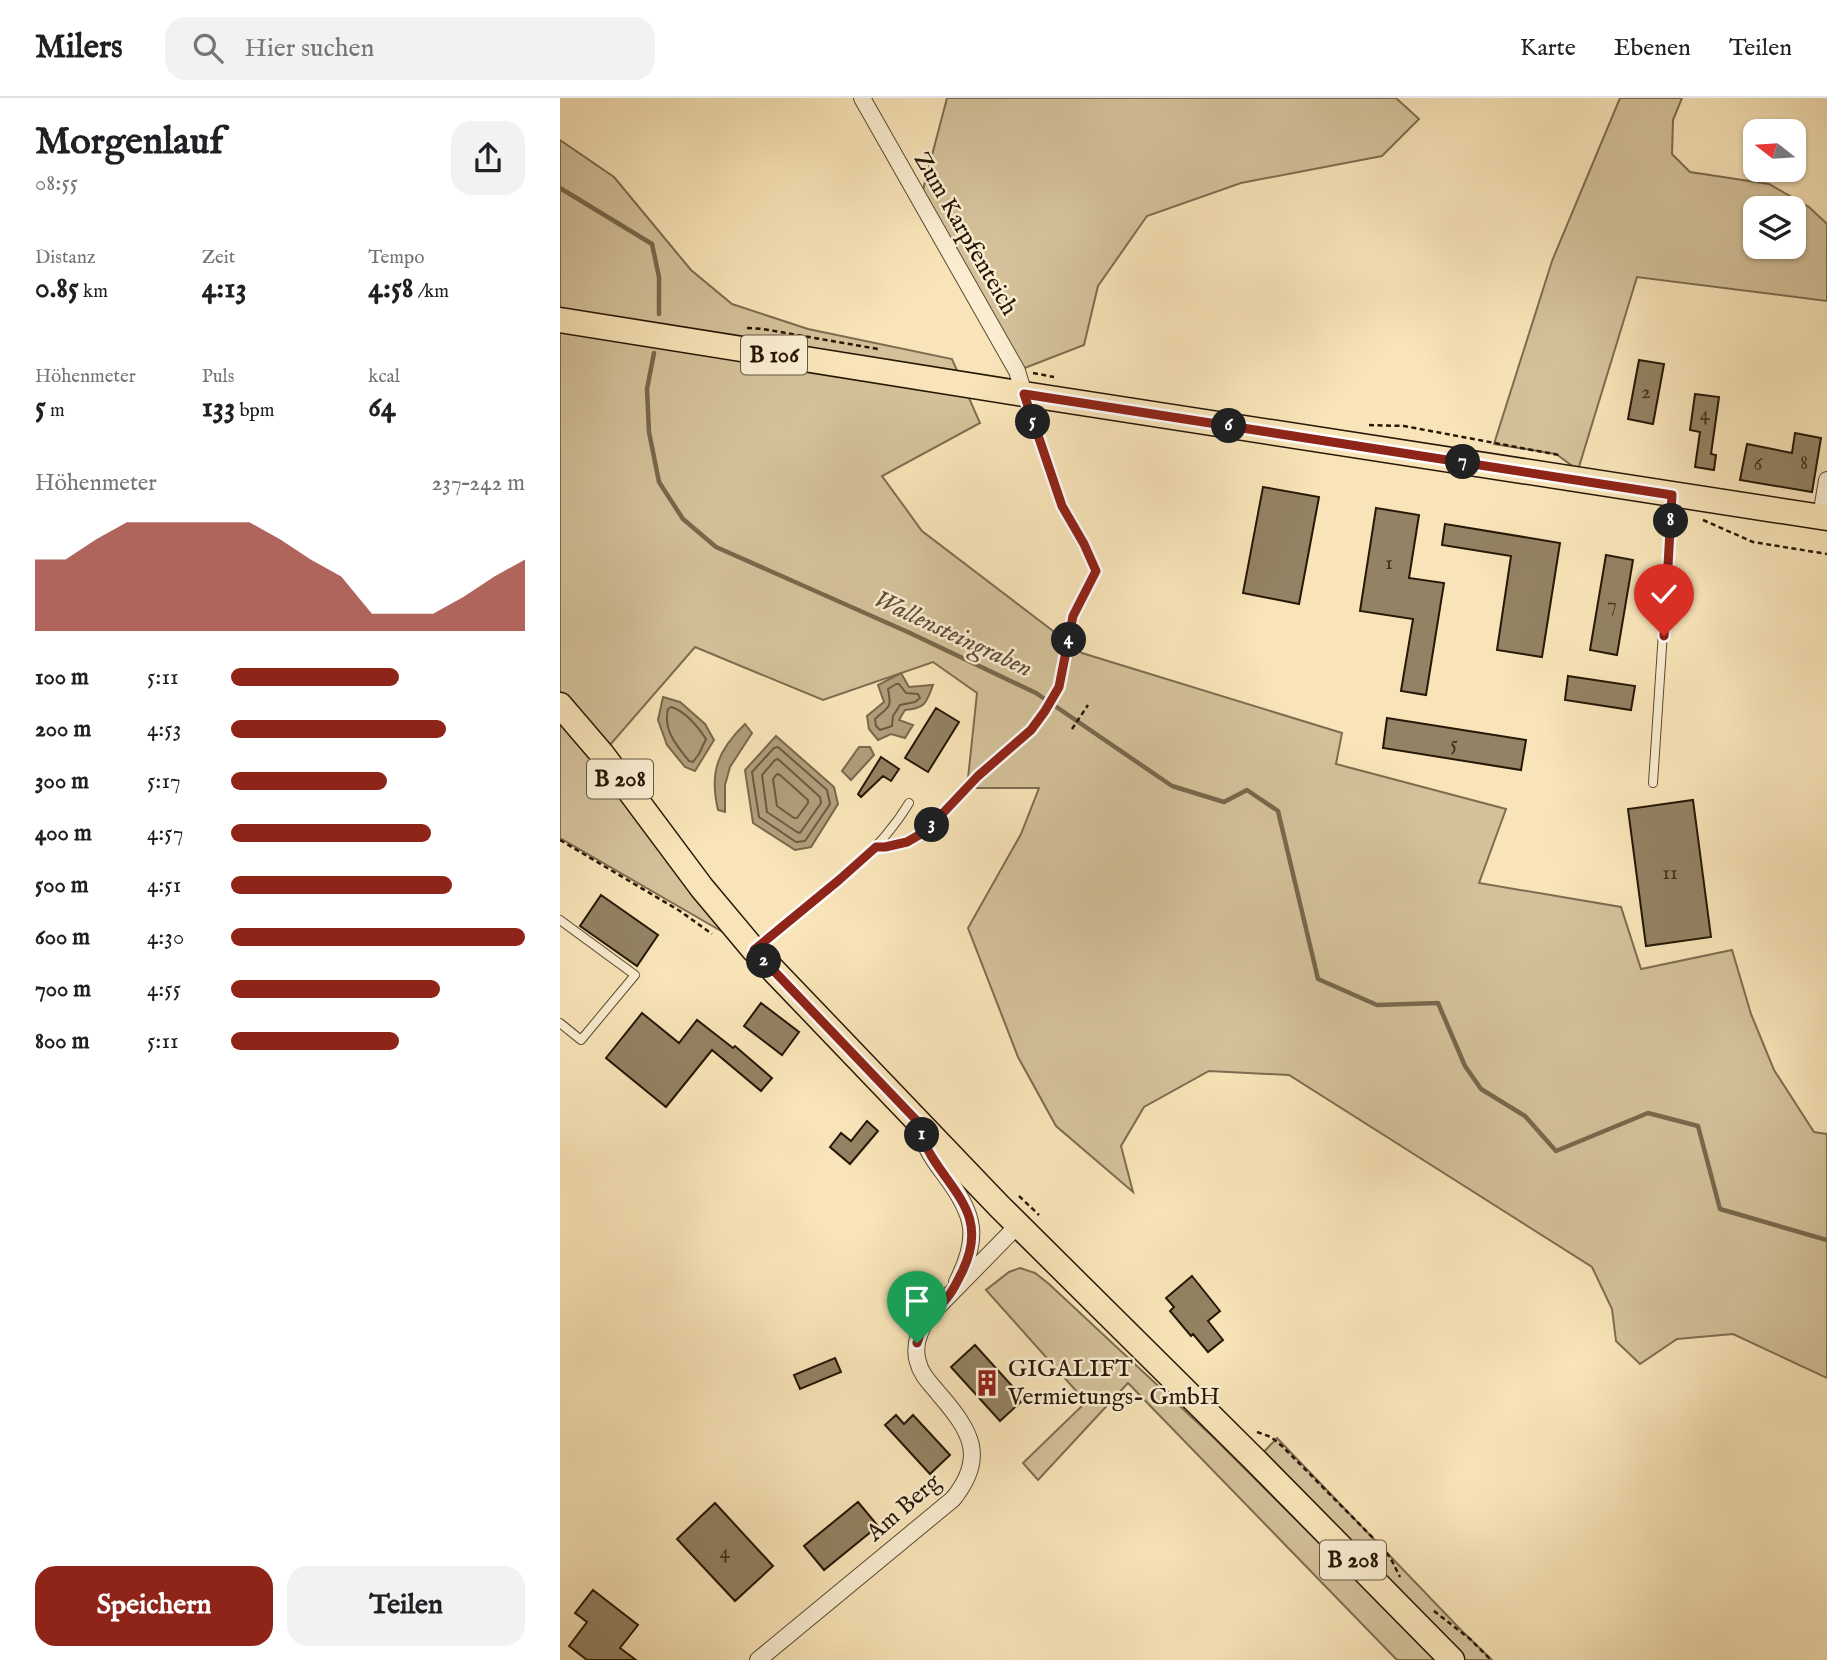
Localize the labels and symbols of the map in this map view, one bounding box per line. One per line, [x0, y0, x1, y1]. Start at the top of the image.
north arrow [1743, 119, 1806, 182]
street label: Zum Karpfenteich [906, 147, 1024, 321]
road number: B 106 [741, 336, 807, 374]
house number: 2 [1641, 379, 1651, 406]
house number: 4 [1700, 401, 1711, 428]
pin: 5 [1016, 404, 1050, 440]
pin: 6 [1212, 408, 1246, 444]
pin: 7 [1446, 444, 1480, 480]
house number: 8 [1800, 450, 1808, 477]
house number: 6 [1754, 451, 1764, 478]
pin: 8 [1654, 504, 1688, 538]
house number: 1 [1385, 550, 1393, 577]
pin [1634, 564, 1694, 636]
water label: Wallensteingraben [868, 583, 1038, 686]
house number: 7 [1607, 592, 1617, 619]
pin: 4 [1051, 622, 1086, 658]
house number: 5 [1450, 731, 1458, 758]
road number: B 208 [587, 760, 653, 799]
pin: 3 [914, 808, 950, 842]
house number: 11 [1662, 860, 1678, 887]
pin: 2 [746, 944, 782, 978]
pin: 1 [904, 1118, 940, 1152]
pin [887, 1271, 947, 1343]
place label: GIGALIFT Vermietungs- GmbH [1007, 1354, 1220, 1413]
building icon: GIGALIFT Vermietungs- GmbH [972, 1368, 1002, 1398]
street label: Am Berg [860, 1467, 948, 1549]
house number: 4 [720, 1539, 731, 1566]
road number: B 208 [1320, 1540, 1386, 1580]

